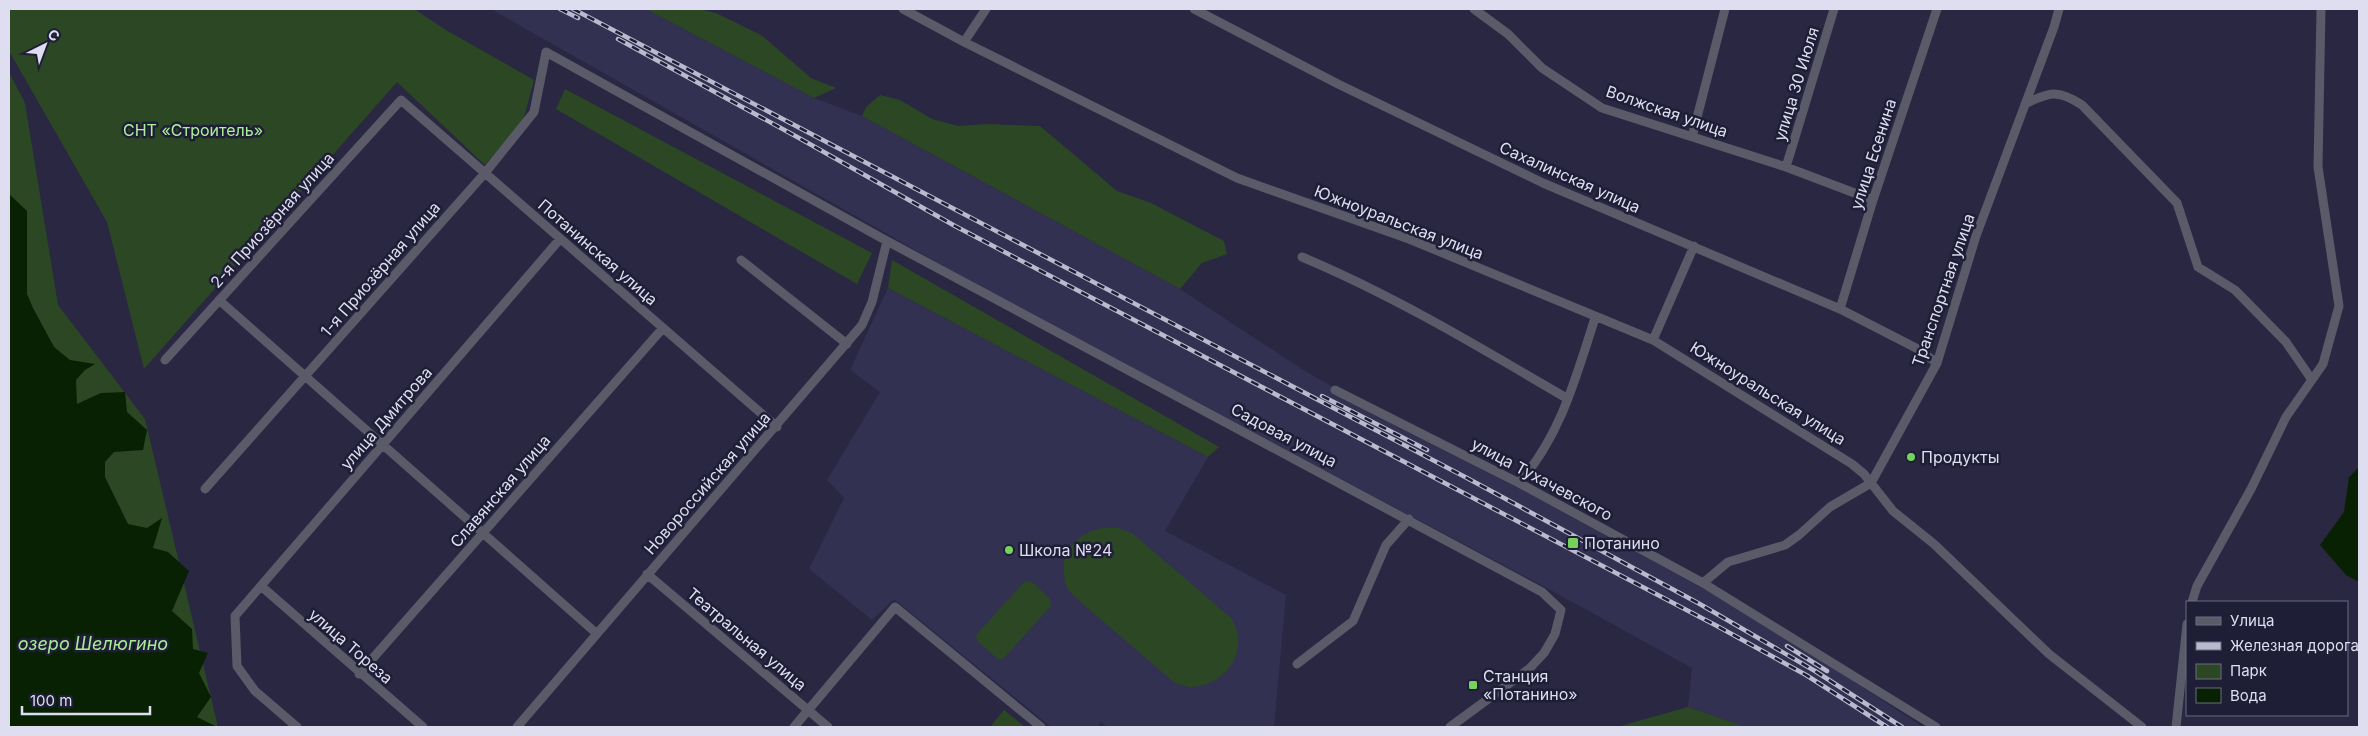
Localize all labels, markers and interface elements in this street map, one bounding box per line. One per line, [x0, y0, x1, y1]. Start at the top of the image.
north arrow [20, 20, 70, 70]
text: С [44, 25, 64, 45]
street label: улица 30 Июля [1769, 25, 1823, 143]
street label: Волжская улица [1603, 81, 1731, 141]
street label: улица Есенина [1846, 96, 1900, 212]
park label: СНТ «Строитель» [123, 120, 263, 140]
street label: Сахалинская улица [1496, 137, 1644, 217]
street label: 2-я Приозёрная улица [206, 148, 338, 292]
street label: Южноуральская улица [1312, 180, 1486, 264]
street label: Потанинская улица [534, 195, 662, 309]
street label: 1-я Приозёрная улица [316, 197, 444, 341]
street label: Транспортная улица [1907, 211, 1979, 369]
street label: Южноуральская улица [1687, 337, 1849, 449]
street label: улица Дмитрова [336, 362, 436, 474]
street label: Садовая улица [1228, 399, 1340, 471]
street label: Новороссийская улица [640, 408, 774, 558]
street label: Славянская улица [446, 431, 554, 551]
street label: улица Тухачевского [1468, 433, 1616, 525]
place label: Продукты [1921, 447, 1999, 467]
marker: Продукты [1905, 451, 1917, 463]
place label: Потанино [1584, 533, 1660, 553]
marker: Потанино [1566, 536, 1580, 550]
place label: Школа №24 [1019, 540, 1112, 560]
marker: Школа №24 [1003, 544, 1015, 556]
street label: Театральная улица [683, 583, 811, 695]
legend [2186, 601, 2348, 716]
street label: улица Тореза [305, 604, 397, 688]
text: Улица [2230, 611, 2274, 630]
water label: озеро Шелюгино [18, 633, 168, 654]
text: Железная дорога [2230, 636, 2359, 655]
text: Парк [2230, 661, 2267, 680]
place label: Станция «Потанино» [1483, 666, 1578, 704]
marker: Станция «Потанино» [1467, 679, 1479, 691]
scale bar [22, 684, 150, 716]
text: Вода [2230, 686, 2267, 705]
text: 100 m [30, 691, 72, 710]

